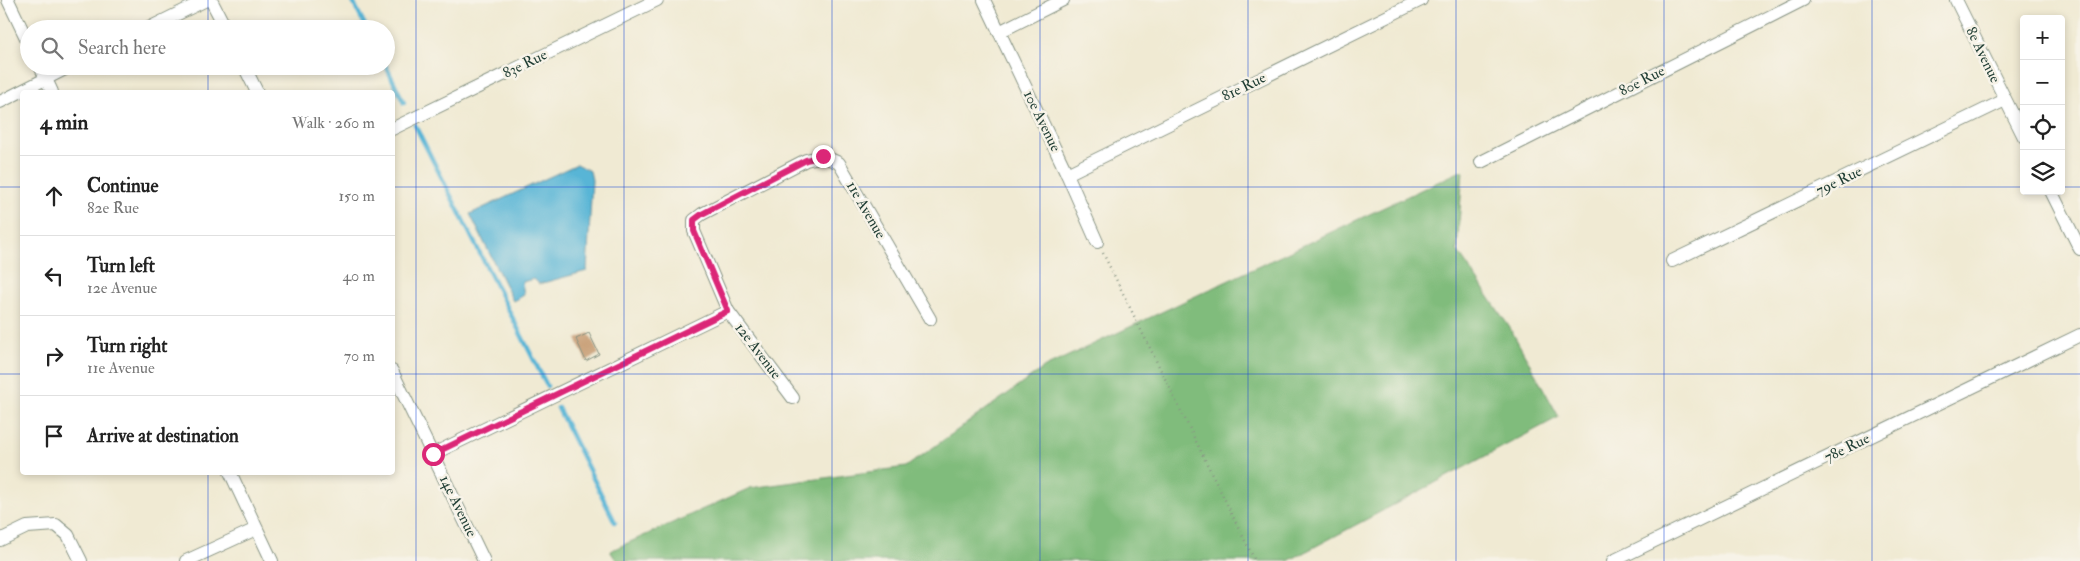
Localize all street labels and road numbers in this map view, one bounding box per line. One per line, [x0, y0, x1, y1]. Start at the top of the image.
street label: 8e Avenue [1961, 24, 2005, 86]
street label: 83e Rue [500, 45, 550, 83]
street label: 80e Rue [1616, 61, 1668, 101]
street label: 81e Rue [1219, 68, 1269, 106]
street label: 10e Avenue [1019, 87, 1065, 155]
street label: 79e Rue [1813, 162, 1865, 200]
street label: 11e Avenue [842, 178, 890, 242]
street label: 12e Avenue [731, 319, 785, 383]
street label: 78e Rue [1821, 429, 1873, 467]
street label: 14e Avenue [435, 472, 481, 540]

